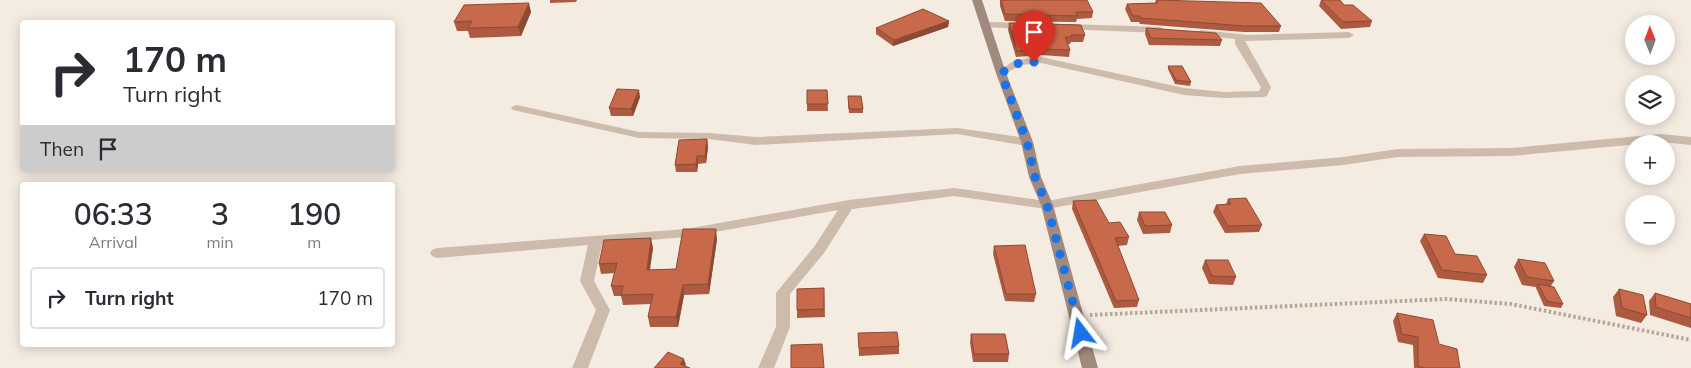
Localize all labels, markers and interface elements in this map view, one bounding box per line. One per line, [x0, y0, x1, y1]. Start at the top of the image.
pin [1013, 11, 1055, 62]
north arrow [1625, 15, 1675, 65]
map controls [1625, 15, 1675, 245]
icon: arrive [1020, 18, 1048, 46]
text: 170 m [123, 37, 227, 81]
icon: right [40, 40, 105, 105]
button: layers [1625, 75, 1675, 125]
text: Turn right [123, 80, 221, 108]
icon: arrive [94, 135, 122, 163]
button: + [1625, 135, 1675, 185]
text: Then [40, 137, 84, 161]
text: 06:33 [74, 195, 153, 233]
text: 3 [211, 195, 229, 233]
text: 190 [287, 195, 341, 233]
button: − [1625, 195, 1675, 245]
text: Arrival [89, 232, 138, 252]
text: min [206, 232, 234, 252]
text: m [307, 232, 321, 252]
icon: right [42, 284, 70, 312]
text: Turn right [85, 286, 174, 310]
text: 170 m [317, 286, 373, 310]
position arrow [1054, 306, 1106, 358]

